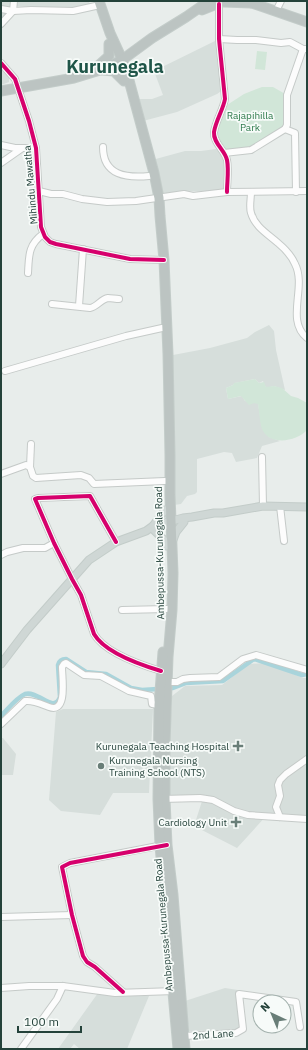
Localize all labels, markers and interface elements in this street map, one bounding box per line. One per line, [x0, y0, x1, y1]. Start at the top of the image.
district label: Kurunegala [66, 55, 164, 78]
park label: Rajapihilla Park [227, 109, 274, 134]
street label: Mihindu Mawatha [21, 144, 40, 225]
street label: Ambepussa-Kurunegala Road [152, 486, 167, 620]
place label: Kurunegala Teaching Hospital [96, 740, 229, 753]
marker: Kurunegala Teaching Hospital [232, 740, 244, 752]
place label: Kurunegala Nursing Training School (NTS) [109, 754, 205, 779]
marker: Kurunegala Nursing Training School (NTS) [96, 761, 106, 771]
place label: Cardiology Unit [158, 816, 227, 829]
marker: Cardiology Unit [230, 816, 242, 828]
street label: Ambepussa-Kurunegala Road [151, 858, 176, 992]
north arrow [252, 994, 292, 1034]
text: N [257, 999, 273, 1015]
scale bar [18, 1008, 81, 1034]
text: 100 m [24, 1014, 59, 1029]
street label: 2nd Lane [192, 1027, 235, 1042]

